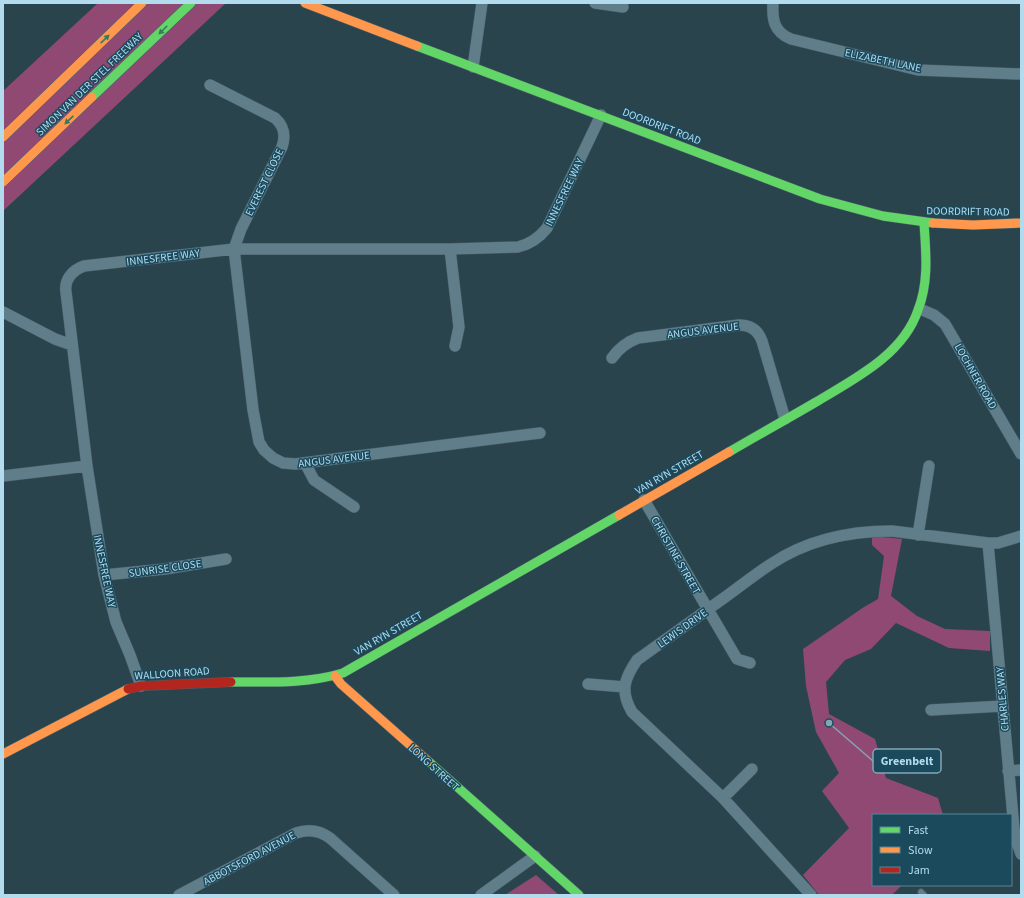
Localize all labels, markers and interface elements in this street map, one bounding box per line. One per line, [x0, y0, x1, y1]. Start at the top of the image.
one-way arrow [158, 25, 168, 35]
street label: SIMON VAN DER STEL FREEWAY [33, 29, 147, 139]
one-way arrow [100, 34, 110, 44]
street label: ELIZABETH LANE [843, 45, 923, 76]
street label: DOORDRIFT ROAD [620, 105, 704, 148]
one-way arrow [64, 115, 74, 125]
street label: EVEREST CLOSE [242, 146, 287, 218]
street label: INNESFREE WAY [541, 155, 588, 229]
street label: DOORDRIFT ROAD [926, 203, 1010, 220]
street label: INNESFREE WAY [125, 245, 201, 269]
street label: ANGUS AVENUE [666, 319, 740, 342]
street label: LOCHNER ROAD [951, 341, 1001, 412]
street label: VAN RYN STREET [632, 447, 706, 498]
street label: ANGUS AVENUE [297, 448, 371, 471]
street label: CHRISTINE STREET [647, 514, 704, 597]
street label: INNESFREE WAY [89, 533, 120, 610]
street label: SUNRISE CLOSE [128, 556, 203, 581]
street label: LEWIS DRIVE [654, 605, 710, 652]
street label: VAN RYN STREET [351, 608, 425, 659]
street label: WALLOON ROAD [134, 663, 210, 684]
street label: CHARLES WAY [992, 665, 1013, 732]
street label: LONG STREET [405, 740, 462, 794]
callout: Greenbelt [873, 749, 941, 773]
text: Greenbelt [881, 753, 934, 770]
legend [872, 814, 1012, 886]
text: Fast [908, 822, 928, 839]
street label: ABBOTSFORD AVENUE [200, 828, 298, 889]
text: Slow [908, 842, 933, 859]
text: Jam [908, 862, 930, 879]

